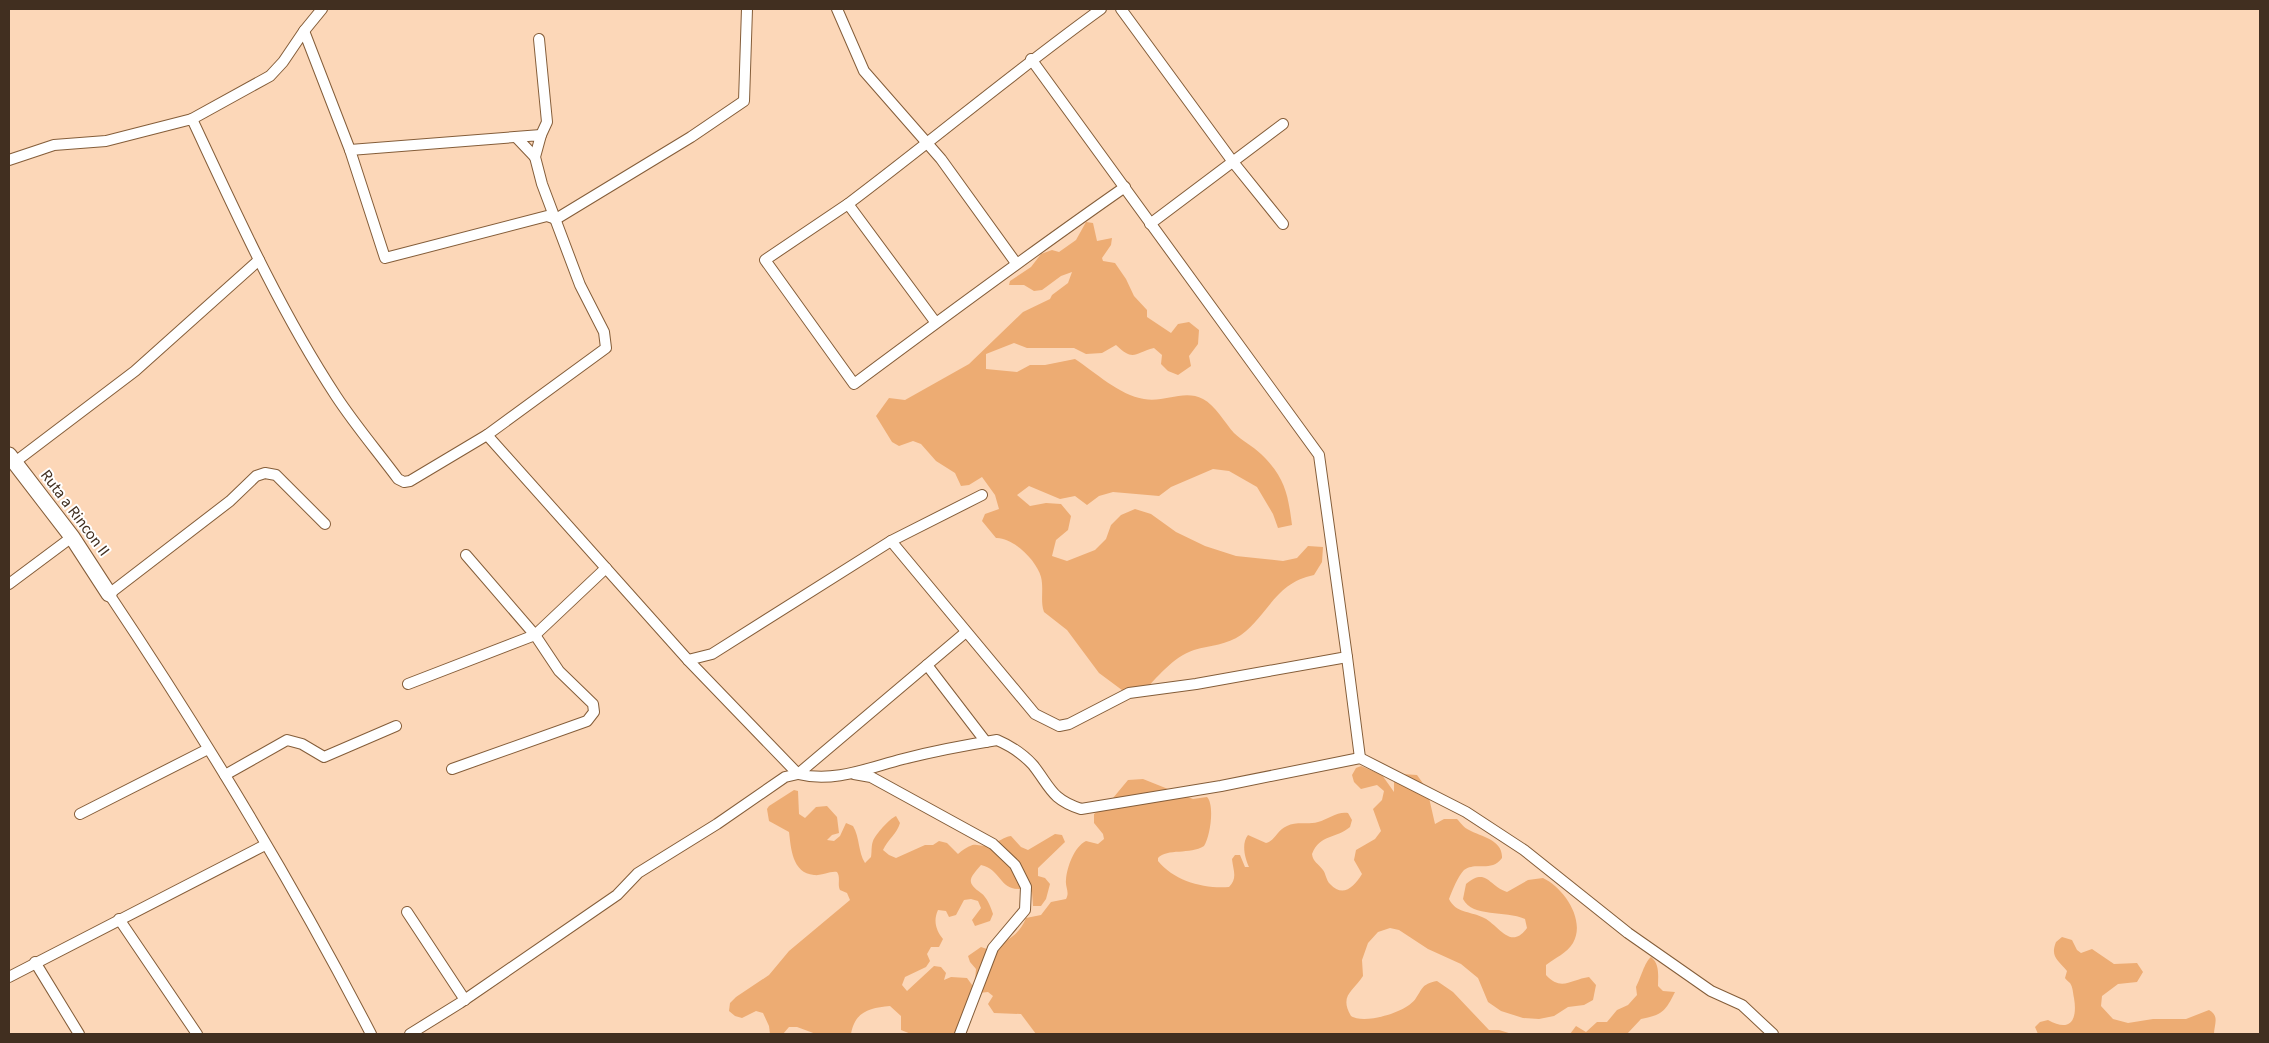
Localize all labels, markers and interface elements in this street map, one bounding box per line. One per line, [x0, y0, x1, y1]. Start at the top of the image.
street label: Ruta a Rincon II [35, 465, 115, 561]

